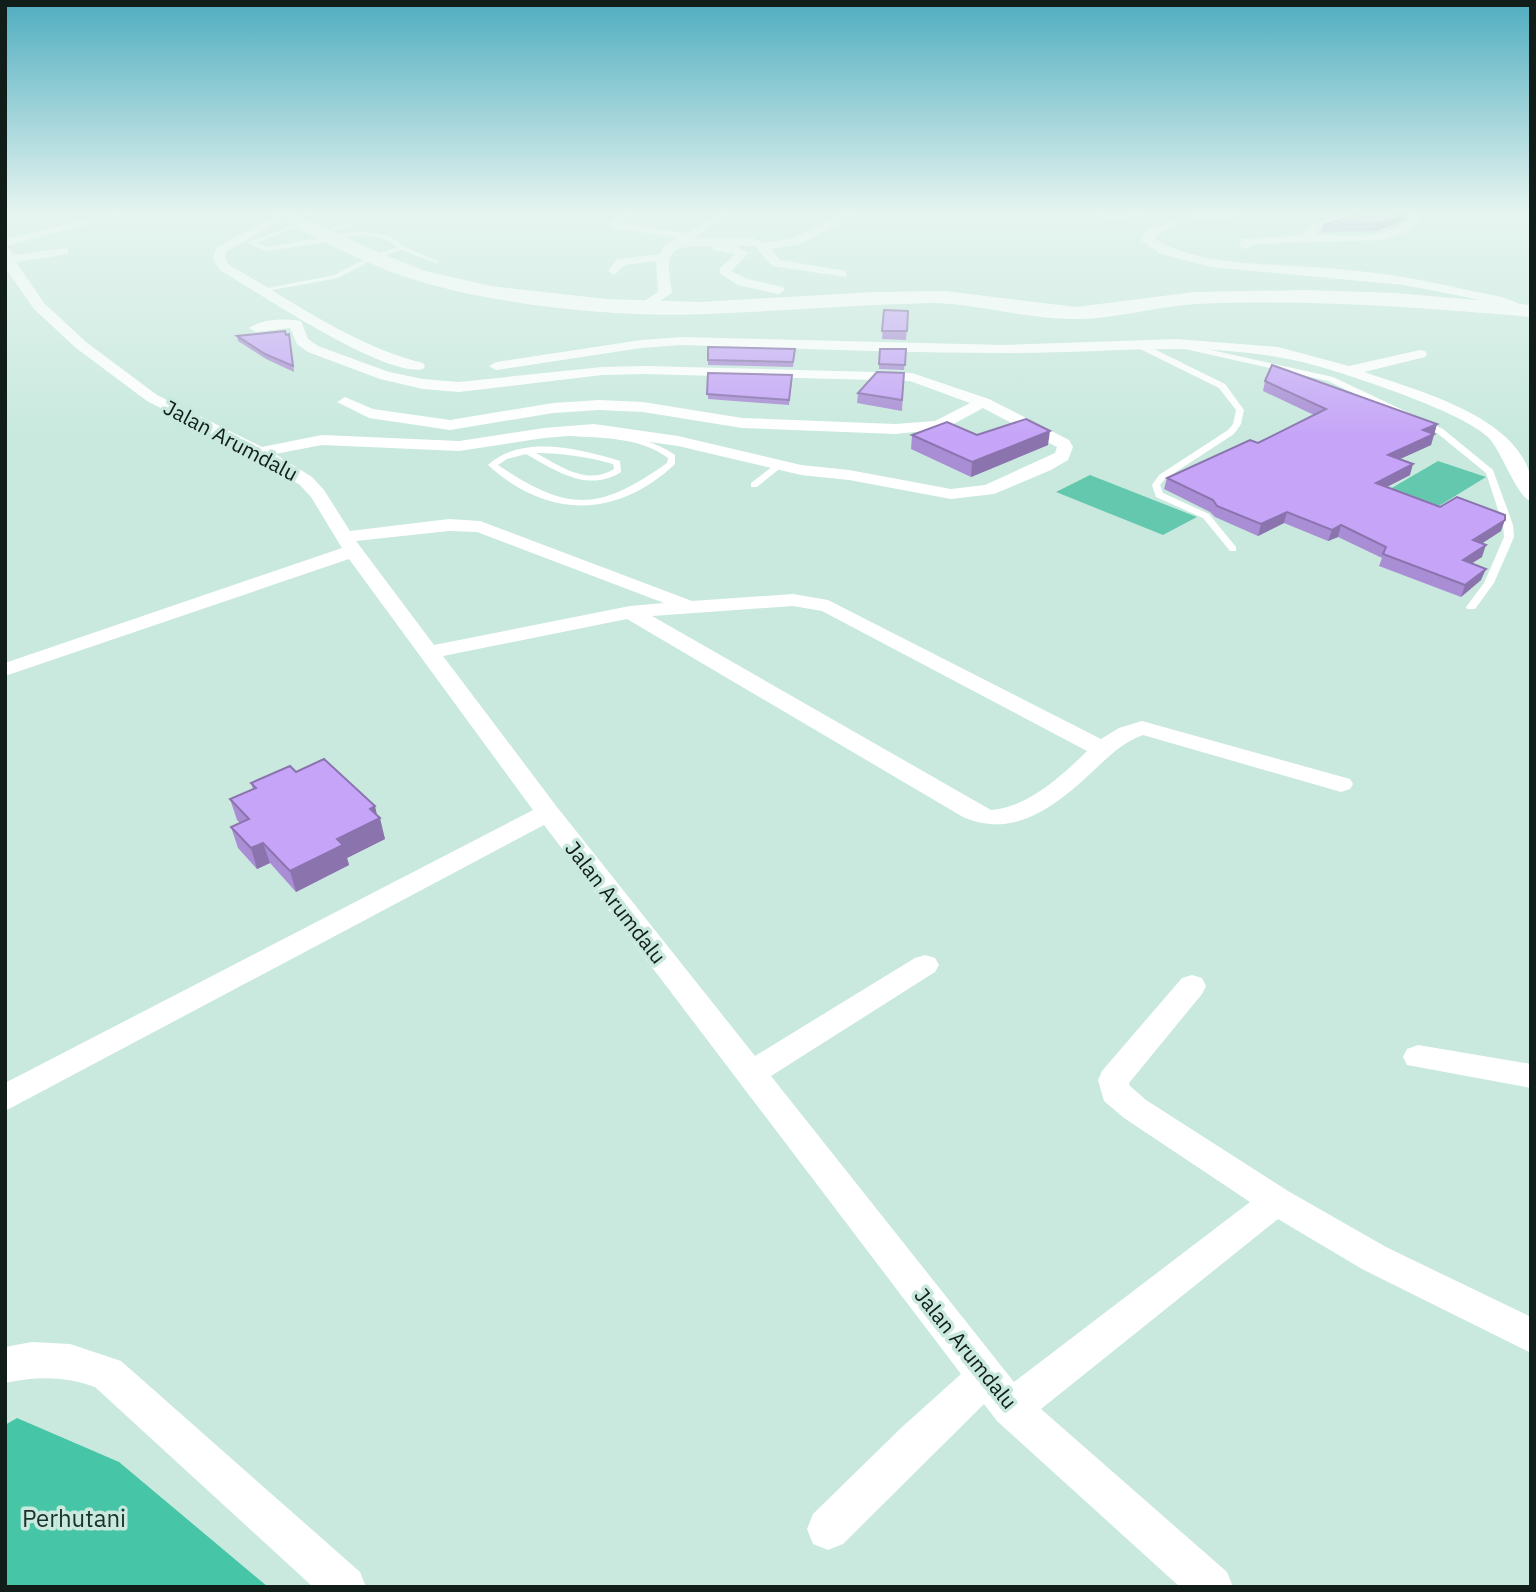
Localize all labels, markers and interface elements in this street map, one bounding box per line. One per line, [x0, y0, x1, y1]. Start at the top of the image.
street label: Jalan Arumdalu [159, 393, 303, 487]
street label: Jalan Arumdalu [559, 835, 673, 969]
street label: Jalan Arumdalu [908, 1282, 1024, 1414]
park label: Perhutani [22, 1502, 126, 1534]

